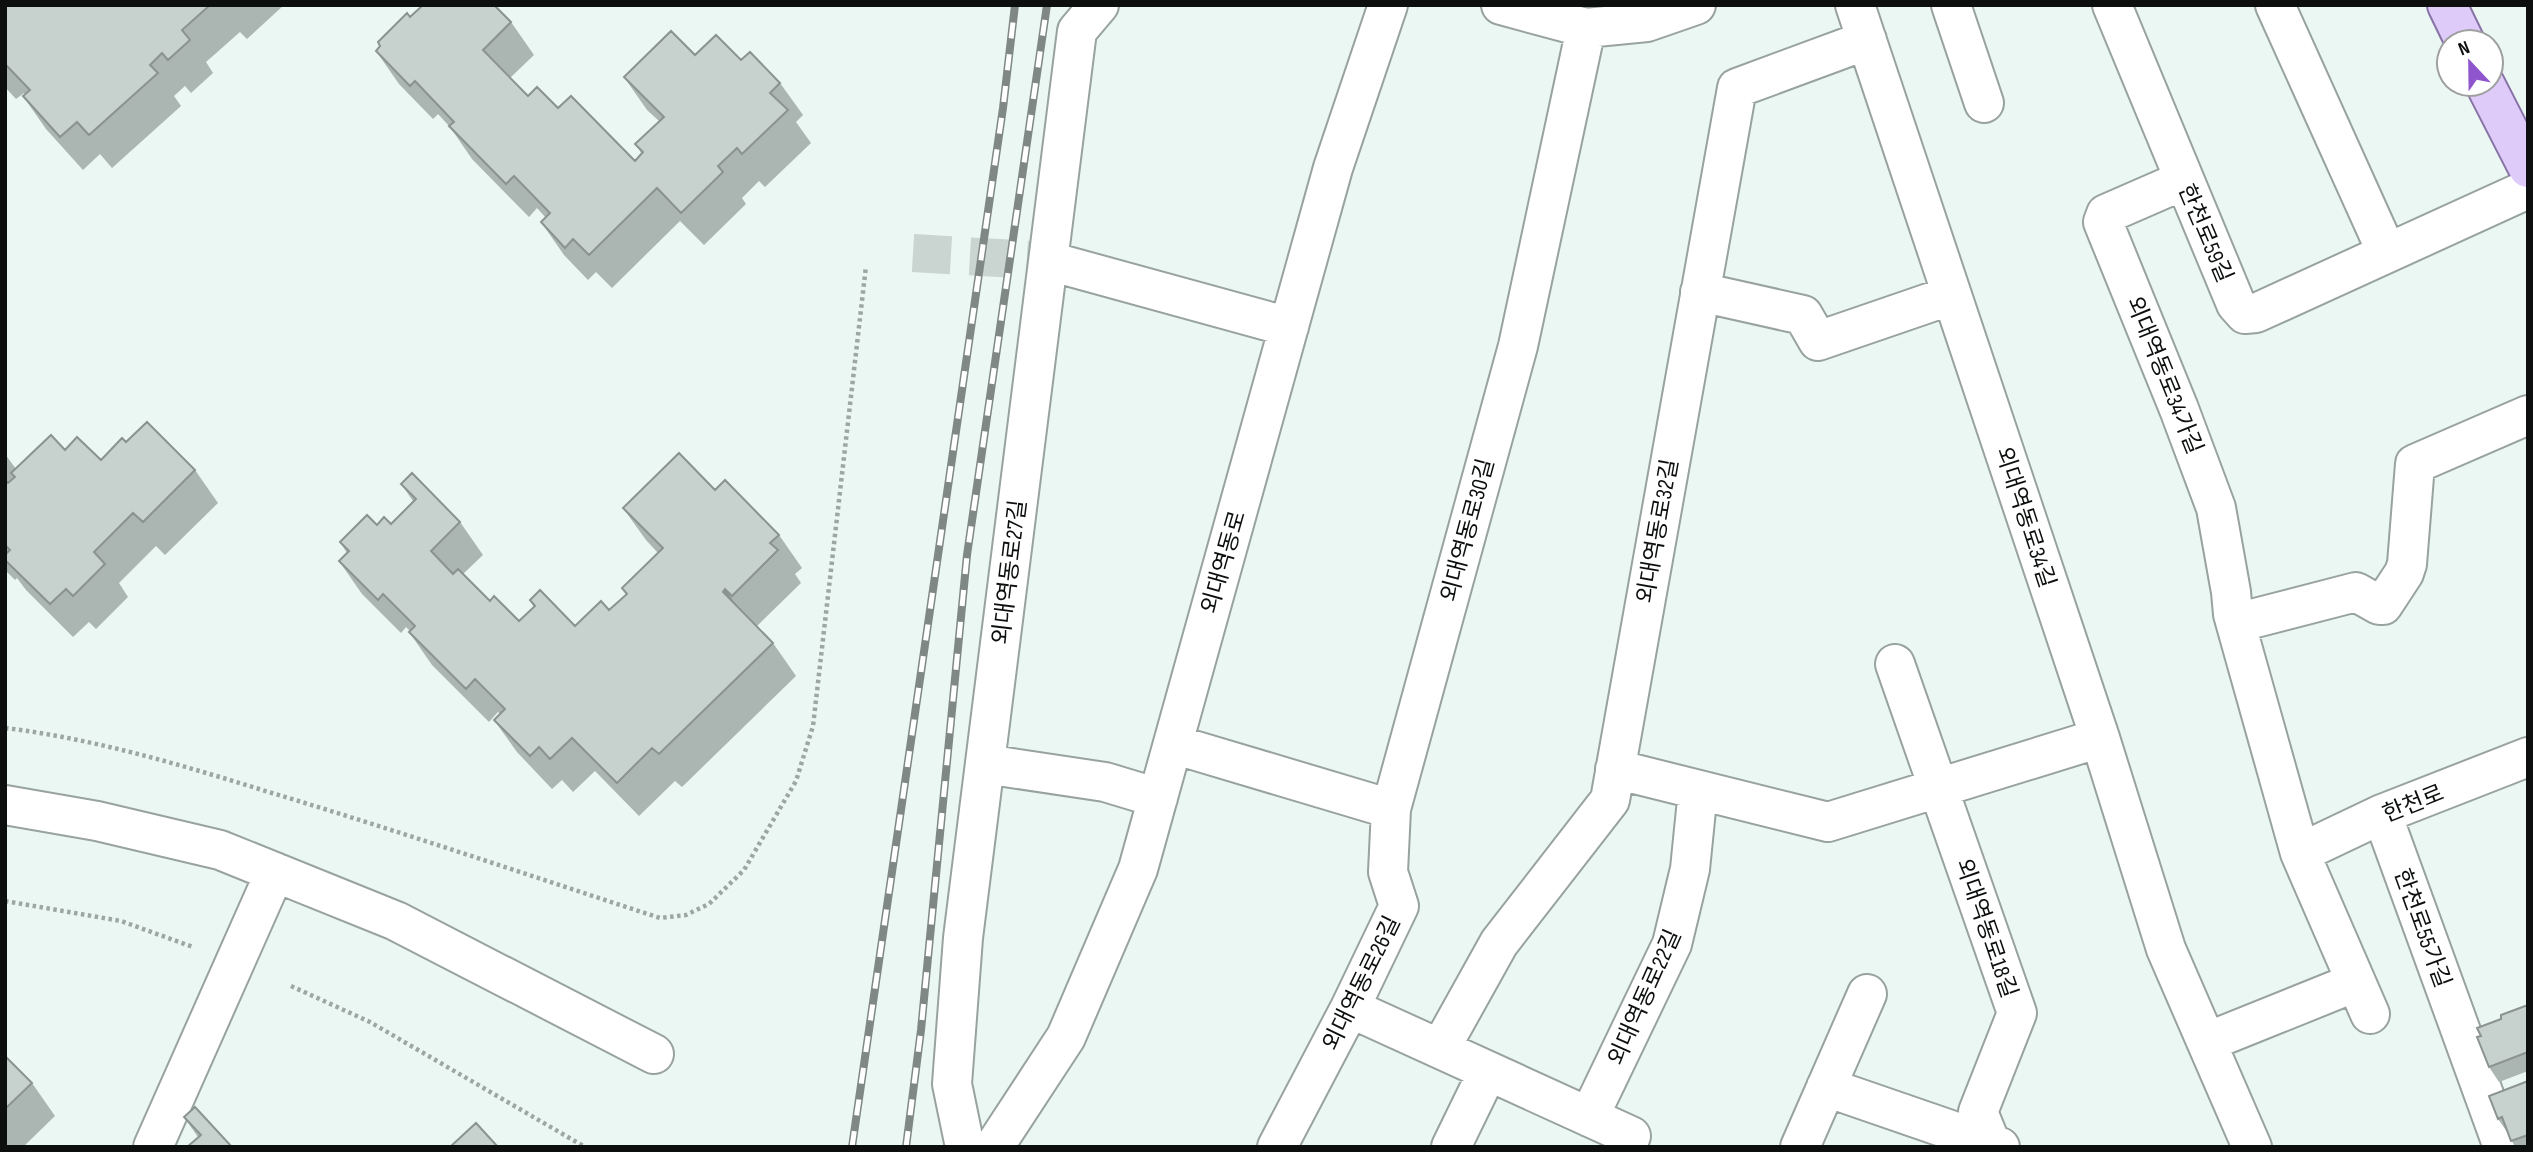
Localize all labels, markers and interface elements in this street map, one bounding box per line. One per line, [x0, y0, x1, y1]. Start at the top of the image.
north arrow [2435, 28, 2505, 98]
text: N [2455, 36, 2473, 61]
street label: 한천로59길 [2172, 180, 2238, 287]
street label: 외대역동로34가길 [2120, 293, 2208, 458]
street label: 외대역동로34길 [1989, 443, 2061, 591]
street label: 외대역동로30길 [1435, 456, 1500, 605]
street label: 외대역동로32길 [1632, 457, 1684, 606]
street label: 외대역동로27길 [987, 498, 1033, 646]
street label: 외대역동로 [1196, 508, 1252, 617]
street label: 한천로 [2379, 779, 2448, 829]
street label: 외대역동로18길 [1949, 855, 2023, 1001]
street label: 한천로55가길 [2388, 865, 2456, 992]
street label: 외대역동로26길 [1317, 911, 1407, 1055]
street label: 외대역동로22길 [1602, 925, 1687, 1070]

